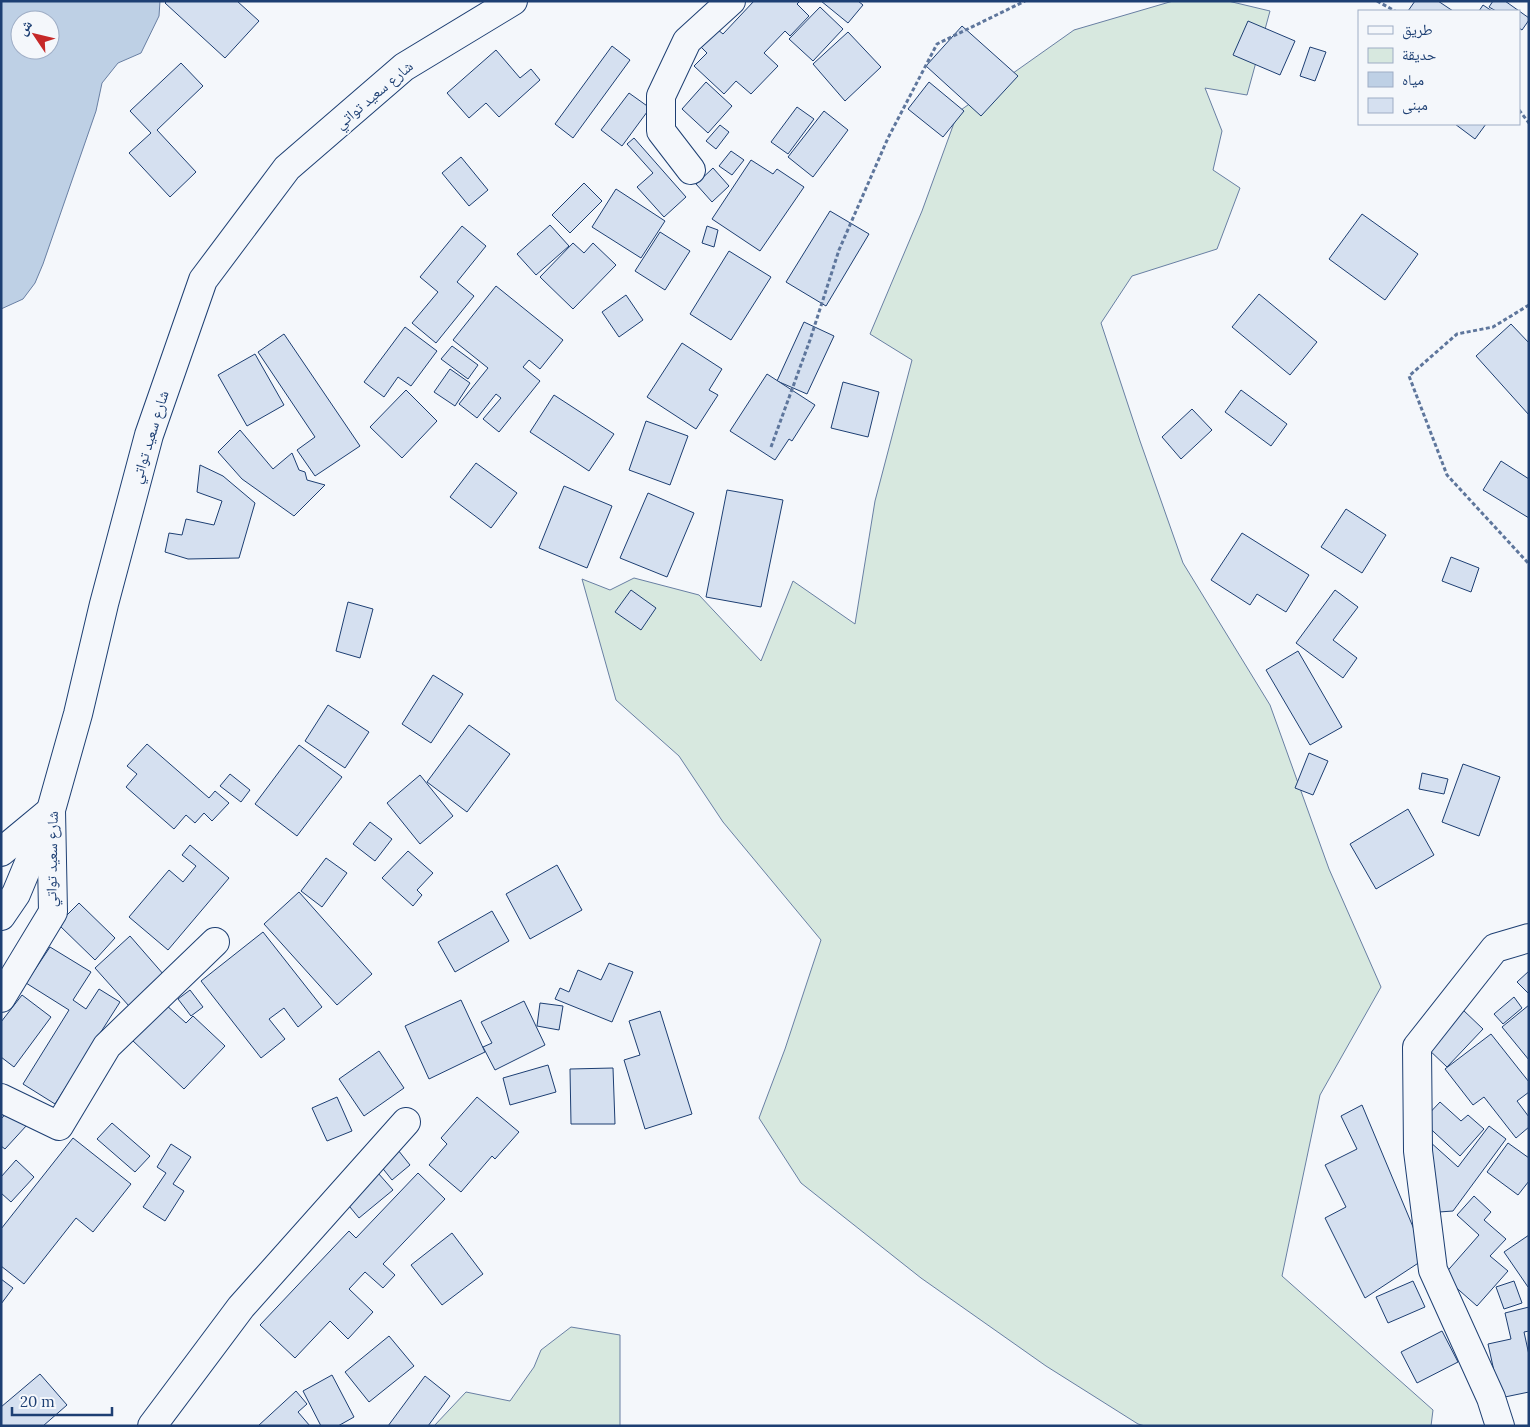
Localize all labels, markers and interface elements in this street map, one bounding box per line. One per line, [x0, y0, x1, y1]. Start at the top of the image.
north arrow [10, 10, 60, 60]
legend [1358, 10, 1520, 125]
text: ش [13, 16, 36, 39]
text: طريق [1402, 20, 1433, 40]
text: حديقة [1402, 45, 1437, 64]
street label: شارع سعيد تواتي [331, 56, 419, 135]
text: مياه [1402, 70, 1424, 89]
text: مبنى [1402, 95, 1428, 115]
street label: شارع سعيد تواتي [126, 388, 175, 486]
street label: شارع سعيد تواتي [41, 811, 65, 907]
scale bar [12, 1384, 112, 1416]
text: 20 m [20, 1392, 55, 1411]

